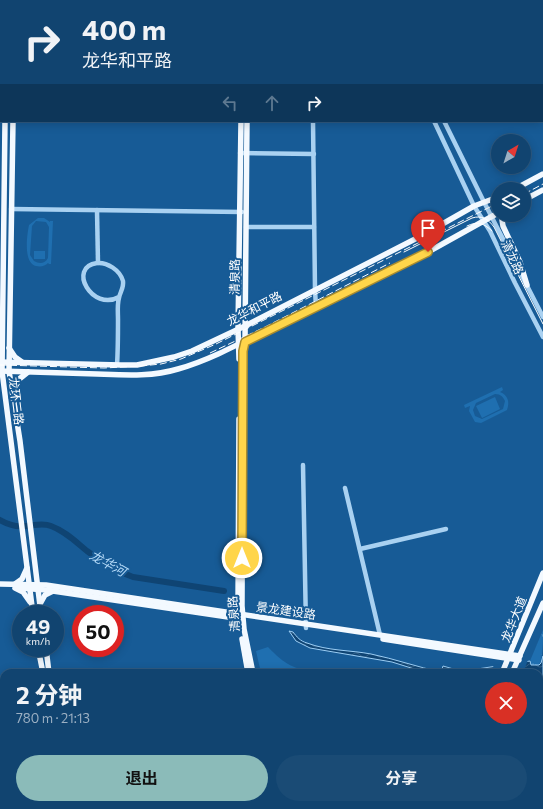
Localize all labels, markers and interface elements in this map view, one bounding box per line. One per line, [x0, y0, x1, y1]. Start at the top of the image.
text: 400 m [82, 12, 166, 46]
icon: right [16, 16, 68, 68]
text: 龙华和平路 [82, 49, 172, 71]
icon: left [219, 92, 241, 114]
icon: ahead [261, 92, 283, 114]
icon: right [303, 92, 325, 114]
north arrow [491, 134, 531, 174]
map controls [491, 134, 531, 222]
button: layers [491, 182, 531, 222]
pin [411, 211, 445, 252]
icon: arrive [417, 217, 439, 239]
street label: 清龙路 [499, 238, 527, 276]
street label: 清泉路 [227, 259, 241, 295]
street label: 龙华和平路 [224, 288, 284, 328]
street label: 龙环二路 [7, 376, 27, 426]
position arrow [221, 537, 263, 579]
water label: 龙华河 [87, 547, 132, 581]
street label: 龙华大道 [498, 594, 528, 644]
street label: 清泉路 [224, 595, 242, 633]
street label: 景龙建设路 [255, 599, 317, 621]
speed limit sign: 50 [72, 605, 124, 657]
text: 49 [26, 614, 50, 638]
text: km/h [26, 635, 50, 647]
text: 2 分钟 [16, 680, 82, 709]
button: close [485, 682, 527, 724]
text: 780 m · 21:13 [16, 710, 90, 726]
button: 退出 [16, 755, 268, 801]
button: 分享 [276, 755, 527, 801]

